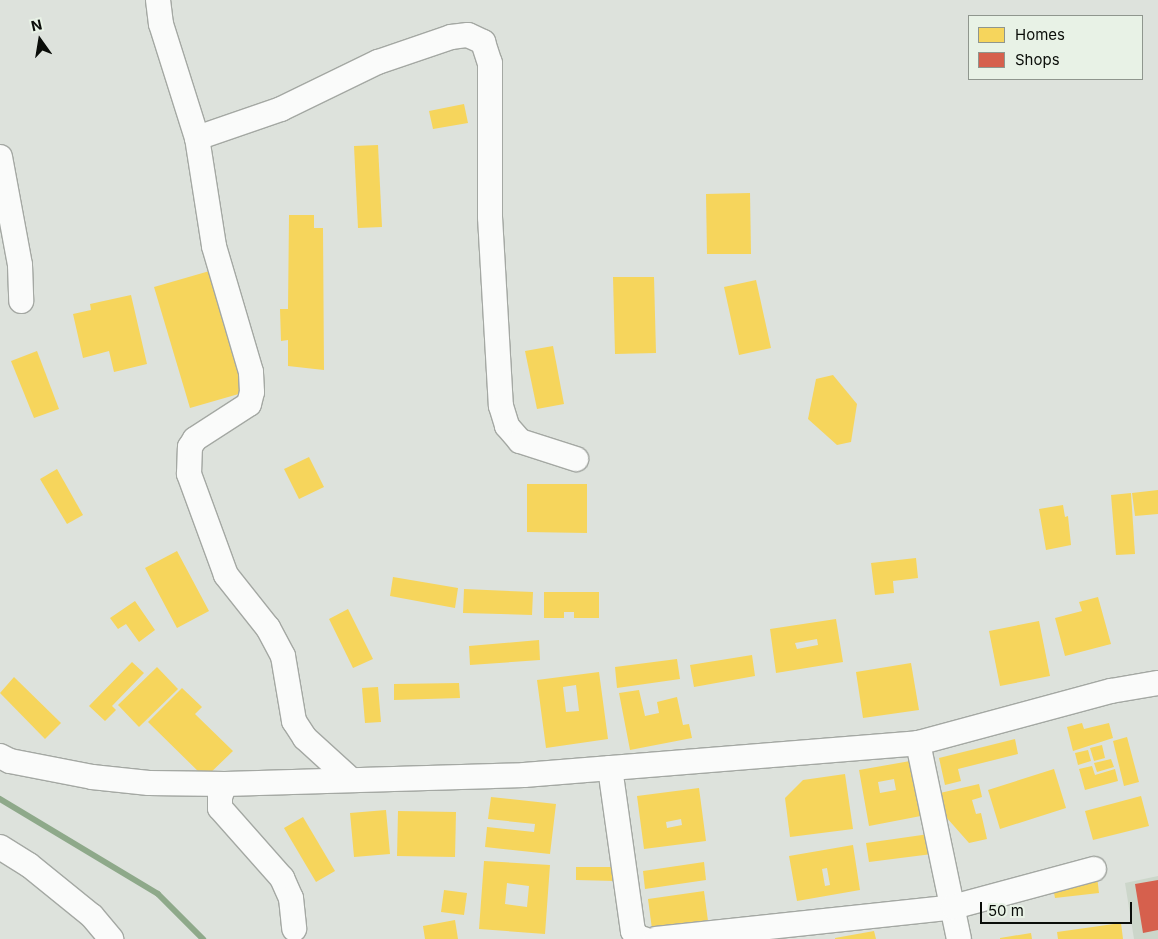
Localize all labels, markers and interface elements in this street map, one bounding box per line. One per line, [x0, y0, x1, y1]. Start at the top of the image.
north arrow [15, 15, 65, 65]
text: N [29, 15, 44, 34]
legend [968, 15, 1143, 80]
text: Homes [1015, 25, 1065, 44]
text: Shops [1015, 50, 1060, 69]
scale bar [983, 892, 1136, 924]
text: 50 m [988, 901, 1024, 920]

